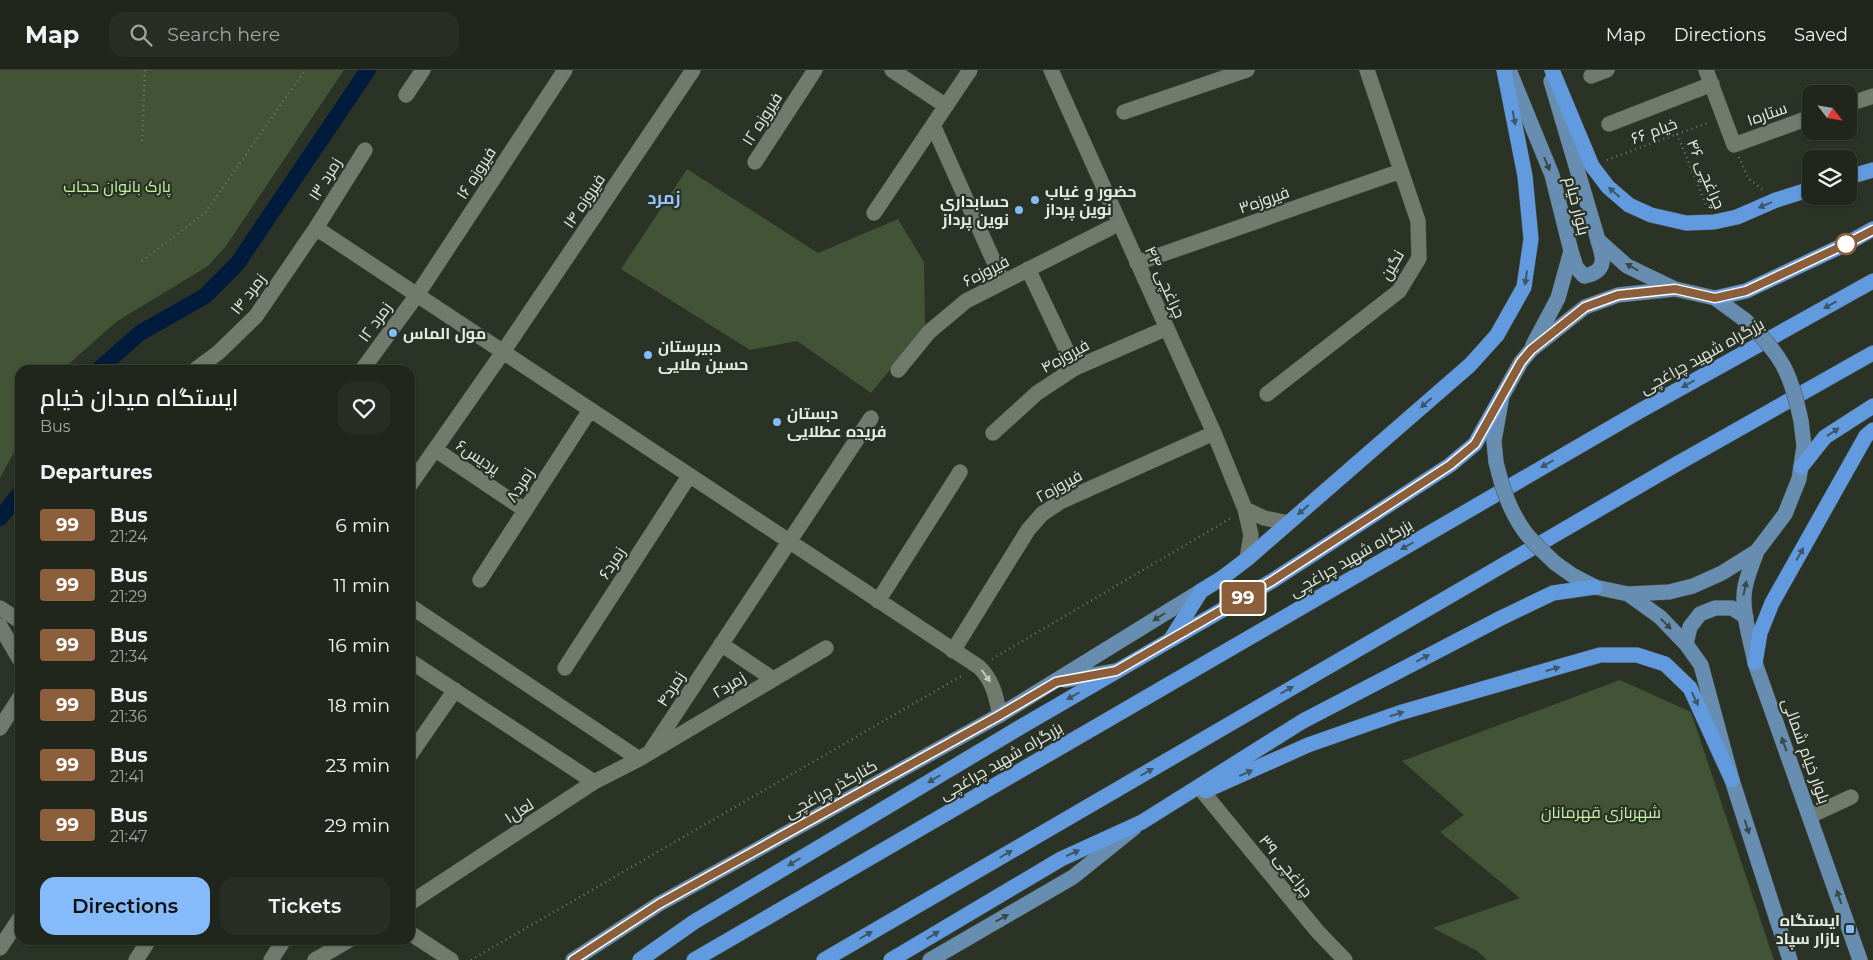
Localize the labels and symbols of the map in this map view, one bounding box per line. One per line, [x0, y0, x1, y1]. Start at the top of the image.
north arrow [1802, 85, 1858, 140]
street label: فیروزه ۱۲ [738, 89, 786, 149]
street label: ستاره۱ [1744, 98, 1790, 130]
one-way arrow [1510, 110, 1518, 125]
street label: خیام ۶۶ [1628, 114, 1680, 150]
street label: چراغچی ۴۶ [1681, 136, 1729, 212]
street label: فیروزه ۱۶ [452, 143, 500, 203]
street label: زمرد ۱۳ [304, 154, 346, 204]
one-way arrow [1544, 156, 1552, 171]
street label: فیروزه ۱۴ [559, 170, 609, 232]
street label: بلوار خیام [1559, 175, 1593, 238]
park label: پارک بانوان حجاب [63, 177, 171, 198]
place label: حضور و غیاب نوین پرداز [1044, 182, 1137, 221]
street label: فیروزه۳ [1236, 182, 1292, 218]
district label: زمرد [647, 187, 681, 209]
one-way arrow [1607, 187, 1620, 198]
place label: حسابداری نوین پرداز [940, 192, 1009, 231]
marker: حضور و غیاب نوین پرداز [1029, 194, 1041, 206]
one-way arrow [1758, 201, 1772, 209]
marker: حسابداری نوین پرداز [1013, 204, 1025, 216]
unlabelled marker [1835, 233, 1857, 255]
street label: چراغچی ۴۴ [1139, 243, 1189, 322]
street label: نگین [1376, 247, 1409, 284]
street label: فیروزه۶ [960, 251, 1012, 291]
one-way arrow [1625, 263, 1638, 272]
street label: زمرد ۱۴ [226, 270, 270, 318]
one-way arrow [1521, 271, 1529, 287]
street label: زمرد ۱۲ [354, 298, 396, 346]
one-way arrow [1823, 301, 1838, 309]
street label: بزرگراه شهید چراغچی [1637, 314, 1768, 400]
place label: مول الماس [403, 324, 486, 343]
marker: مول الماس [387, 327, 399, 339]
street label: فیروزه۴ [1038, 335, 1092, 377]
place label: دبیرستان حسین ملایی [658, 337, 748, 374]
marker: دبیرستان حسین ملایی [642, 349, 654, 361]
one-way arrow [1681, 380, 1696, 388]
one-way arrow [1420, 398, 1433, 409]
place label: دبستان فریده عطلایی [787, 404, 887, 441]
marker: دبستان فریده عطلایی [771, 416, 783, 428]
one-way arrow [1826, 427, 1840, 437]
street label: پردیس۶ [451, 436, 504, 481]
one-way arrow [1541, 460, 1554, 469]
street label: زمرد۸ [502, 464, 538, 506]
street label: فیروزه۲ [1033, 466, 1085, 506]
one-way arrow [1297, 504, 1310, 515]
street label: بزرگراه شهید چراغچی [1286, 515, 1417, 603]
one-way arrow [1399, 542, 1414, 550]
street label: زمرد۶ [595, 543, 629, 583]
one-way arrow [1796, 547, 1804, 561]
one-way arrow [1742, 579, 1750, 595]
line badge: 99 [1220, 582, 1266, 614]
one-way arrow [1153, 612, 1166, 622]
one-way arrow [1660, 617, 1672, 629]
one-way arrow [1415, 654, 1430, 662]
one-way arrow [1546, 664, 1561, 672]
street label: زمرد۴ [653, 668, 689, 710]
street label: زمرد۲ [709, 668, 749, 702]
one-way arrow [981, 669, 991, 683]
one-way arrow [1281, 686, 1294, 695]
one-way arrow [1066, 692, 1081, 700]
one-way arrow [1691, 692, 1699, 706]
street label: بلوار خیام شمالی [1776, 696, 1834, 807]
one-way arrow [1390, 710, 1405, 718]
street label: بزرگراه شهید چراغچی [936, 718, 1067, 806]
one-way arrow [1780, 736, 1788, 751]
street label: کنارگذر چراغچی [782, 756, 881, 824]
one-way arrow [1139, 768, 1154, 776]
one-way arrow [1239, 768, 1253, 776]
one-way arrow [927, 774, 940, 783]
street label: لعل۱ [501, 795, 538, 828]
park label: شهربازی قهرمانان [1541, 803, 1661, 823]
one-way arrow [1743, 820, 1751, 835]
street label: چراغچی ۳۹ [1254, 831, 1317, 902]
one-way arrow [1000, 849, 1013, 858]
one-way arrow [1066, 849, 1080, 857]
one-way arrow [788, 858, 801, 867]
one-way arrow [1834, 890, 1842, 905]
place label: ایستگاه بازار سپاد [1776, 911, 1840, 950]
one-way arrow [995, 914, 1010, 922]
marker: ایستگاه بازار سپاد [1844, 923, 1856, 935]
one-way arrow [927, 930, 940, 939]
one-way arrow [859, 931, 872, 940]

